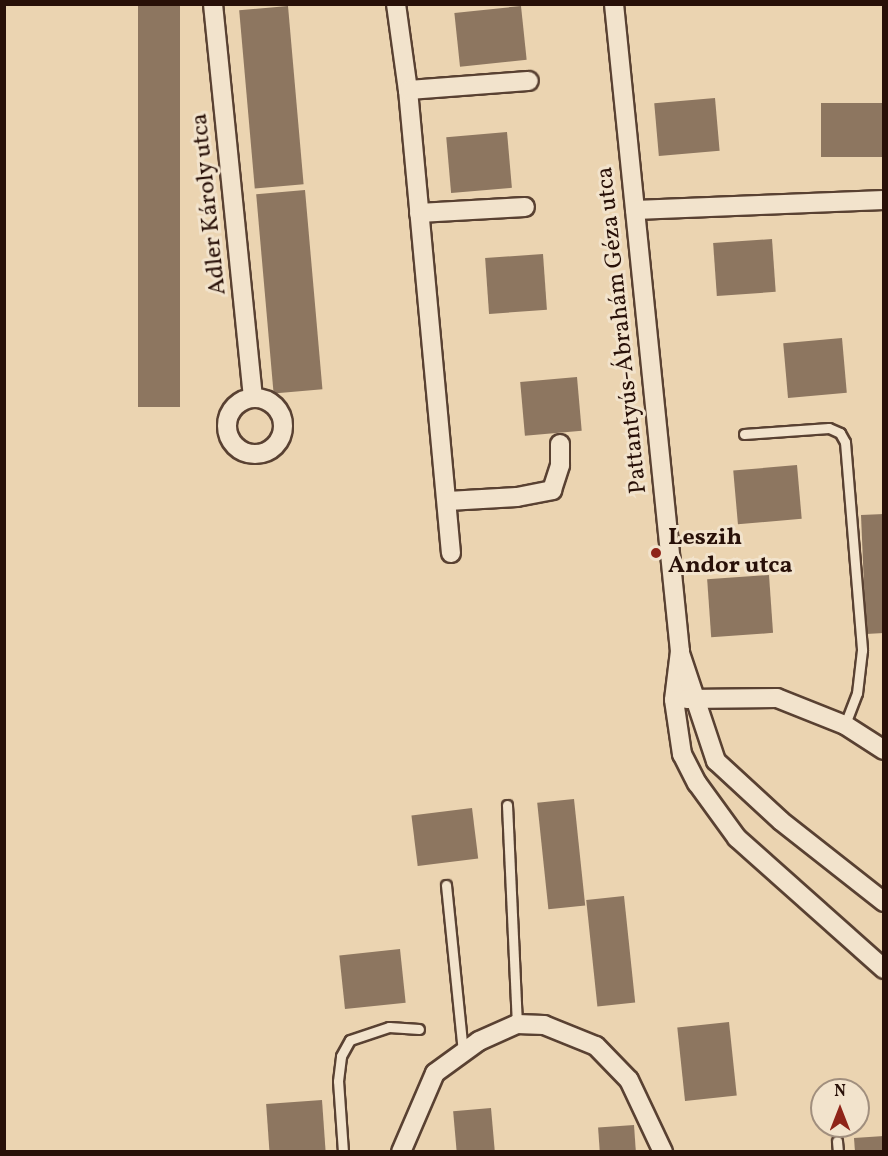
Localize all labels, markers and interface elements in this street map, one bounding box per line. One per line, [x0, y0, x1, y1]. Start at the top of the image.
street label: Adler Károly utca [186, 111, 234, 297]
street label: Pattantyús-Ábrahám Géza utca [592, 165, 654, 495]
place label: Leszih Andor utca [668, 525, 793, 581]
marker: Leszih Andor utca [649, 546, 663, 560]
north arrow [810, 1078, 870, 1138]
text: N [834, 1081, 846, 1103]

